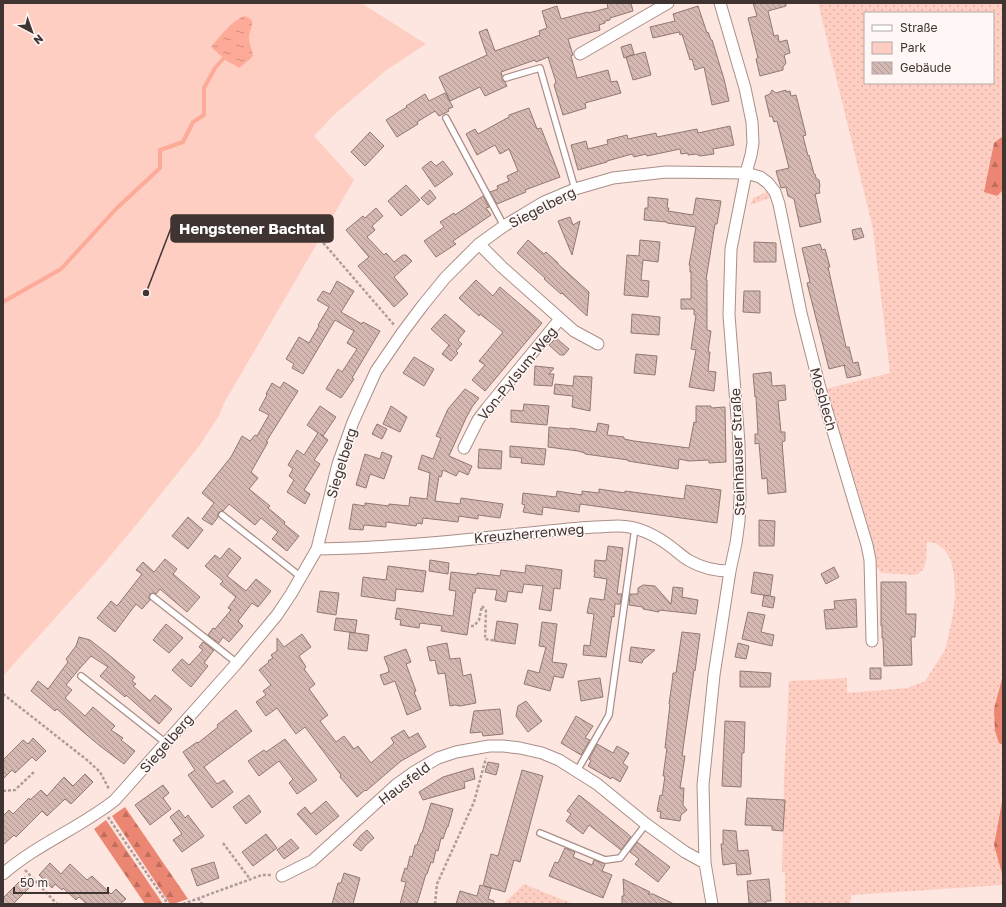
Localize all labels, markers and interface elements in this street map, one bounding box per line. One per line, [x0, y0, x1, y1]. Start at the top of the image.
north arrow [12, 12, 52, 52]
legend [864, 12, 994, 84]
text: Straße [900, 20, 938, 35]
text: N [31, 32, 46, 48]
text: Park [900, 40, 926, 55]
text: Gebäude [900, 60, 951, 75]
street label: Siegelberg [506, 183, 578, 231]
callout: Hengstener Bachtal [171, 215, 333, 242]
text: Hengstener Bachtal [179, 219, 325, 237]
street label: Von-Pylsum-Weg [474, 323, 560, 423]
street label: Mosblech [807, 365, 841, 433]
street label: Steinhauser Straße [726, 388, 748, 516]
street label: Siegelberg [322, 426, 360, 500]
street label: Kreuzherrenweg [473, 520, 585, 546]
street label: Siegelberg [136, 710, 196, 776]
street label: Hausfeld [375, 758, 433, 808]
scale bar [14, 869, 108, 895]
text: 50 m [20, 875, 48, 890]

